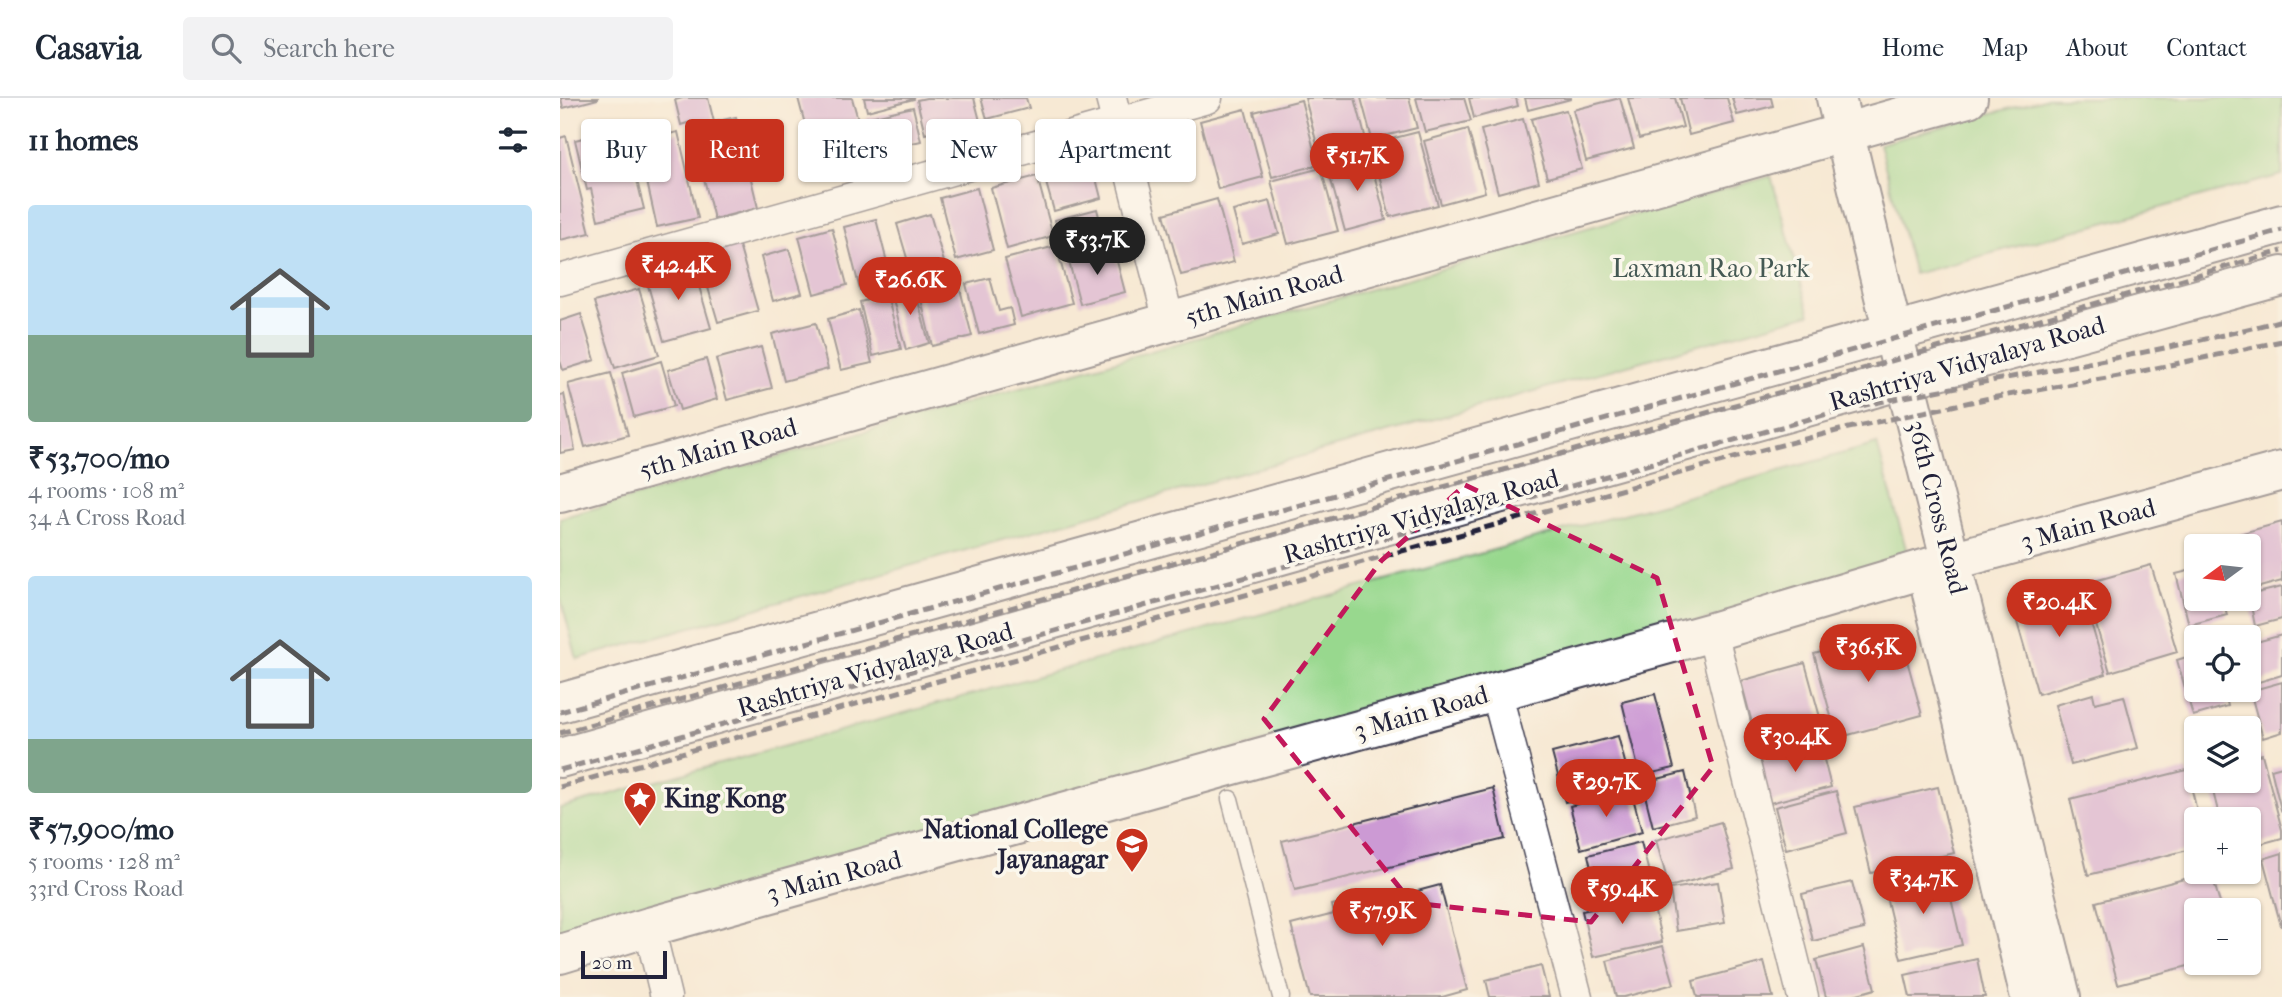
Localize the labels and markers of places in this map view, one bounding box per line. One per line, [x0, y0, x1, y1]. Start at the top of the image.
pin: ₹51.7K [1300, 134, 1414, 193]
pin: ₹53.7K [1040, 218, 1154, 277]
pin: ₹42.4K [621, 242, 735, 302]
pin: ₹26.6K [853, 258, 967, 317]
pin: ₹20.4K [2002, 580, 2116, 639]
pin: ₹36.5K [1811, 624, 1925, 684]
pin: ₹30.4K [1738, 714, 1852, 774]
pin: ₹29.7K [1549, 760, 1663, 819]
place icon: King Kong [621, 779, 659, 828]
place label: King Kong [664, 783, 787, 814]
place label: National College Jayanagar [923, 814, 1109, 875]
school or university icon: National College Jayanagar [1113, 825, 1151, 874]
pin: ₹34.7K [1866, 856, 1980, 916]
pin: ₹59.4K [1565, 866, 1679, 926]
pin: ₹57.9K [1325, 888, 1439, 948]

